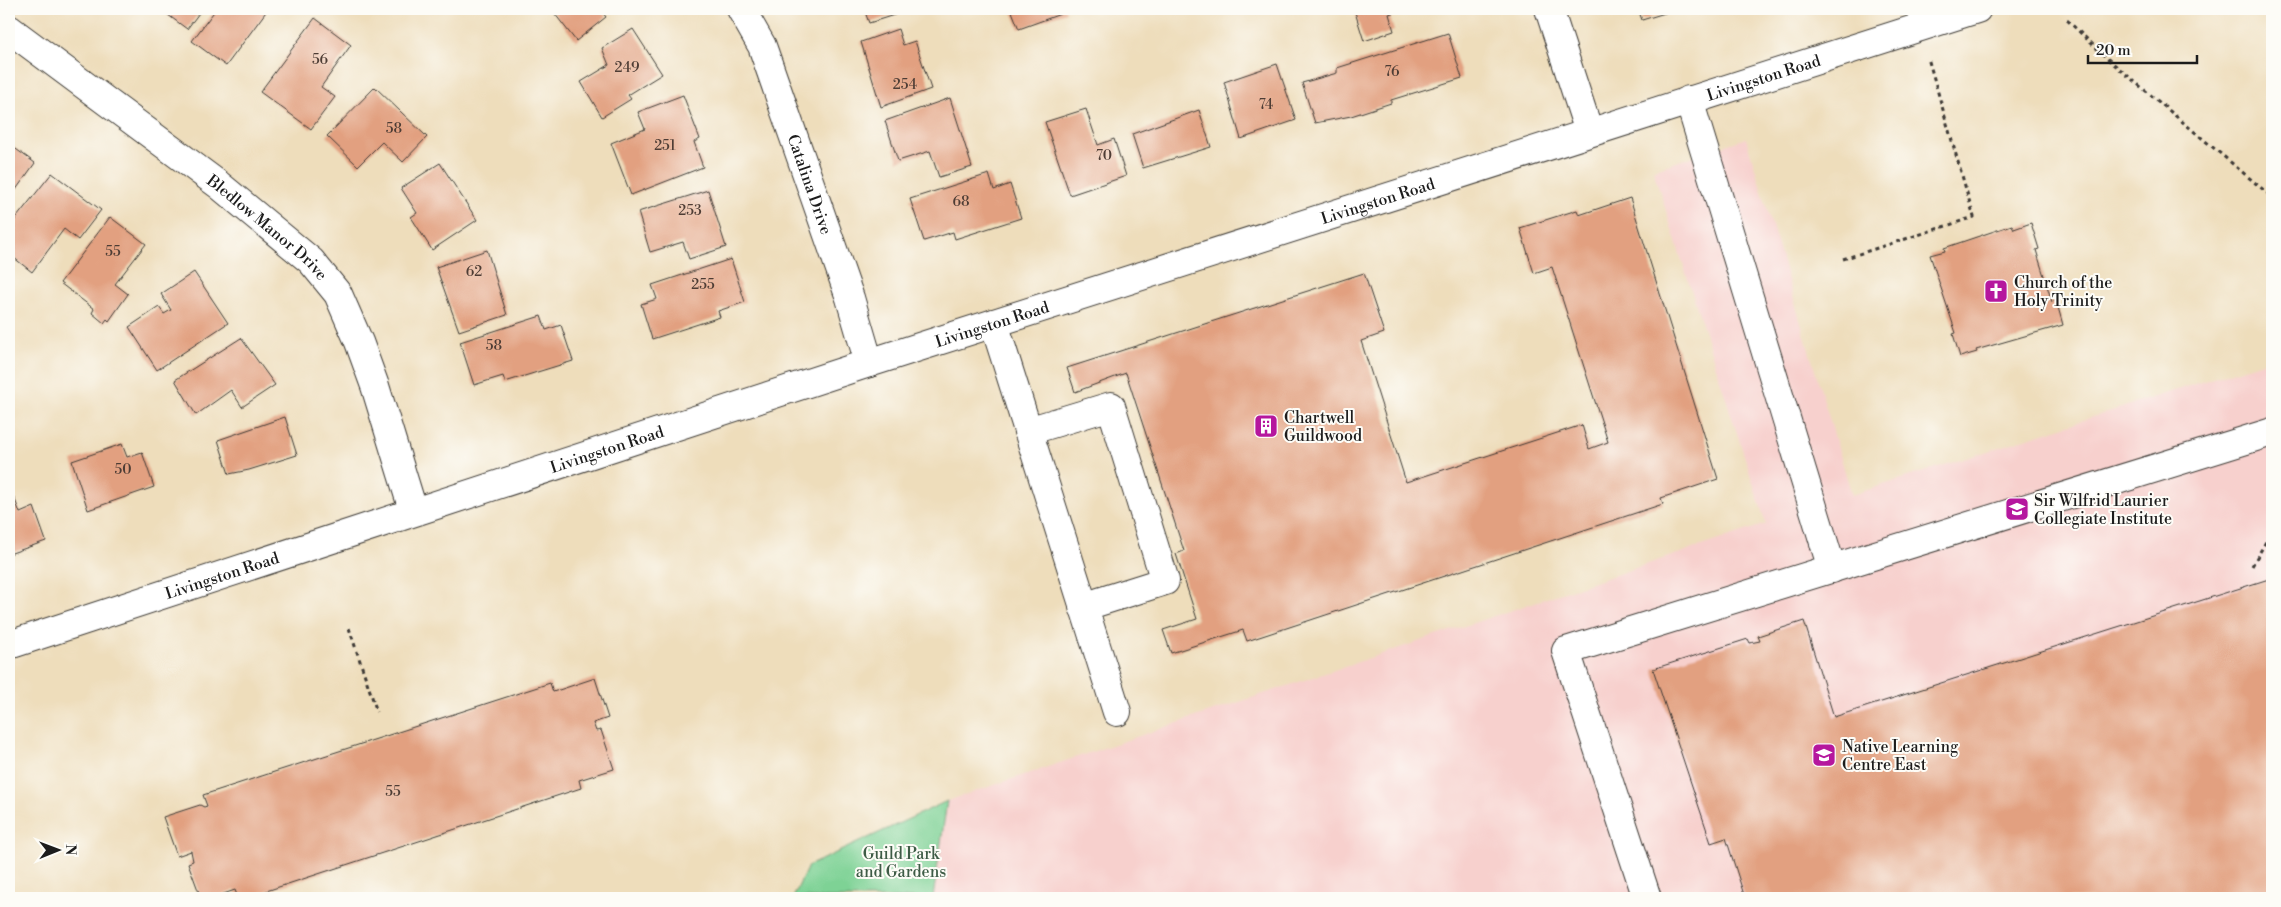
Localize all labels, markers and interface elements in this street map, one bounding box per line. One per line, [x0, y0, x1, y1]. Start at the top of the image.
scale bar [2088, 32, 2197, 64]
text: 20 m [2096, 41, 2131, 60]
house number: 56 [312, 51, 329, 69]
street label: Livingston Road [1704, 51, 1823, 106]
house number: 249 [615, 59, 639, 77]
house number: 76 [1384, 63, 1400, 81]
house number: 254 [893, 76, 917, 94]
house number: 74 [1259, 96, 1273, 114]
house number: 58 [386, 120, 402, 138]
street label: Catalina Drive [783, 132, 836, 237]
house number: 251 [654, 137, 676, 155]
house number: 70 [1096, 147, 1112, 165]
street label: Bledlow Manor Drive [202, 170, 332, 285]
street label: Livingston Road [1318, 174, 1437, 229]
house number: 68 [952, 193, 970, 211]
house number: 253 [678, 202, 702, 220]
house number: 55 [105, 243, 121, 261]
house number: 62 [466, 263, 482, 281]
place label: Church of the Holy Trinity [2014, 273, 2112, 311]
house number: 255 [691, 276, 715, 294]
church icon: Church of the Holy Trinity [1983, 278, 2009, 304]
street label: Livingston Road [933, 297, 1052, 352]
house number: 58 [486, 337, 502, 355]
place label: Chartwell Guildwood [1284, 408, 1362, 446]
building icon: Chartwell Guildwood [1253, 413, 1279, 439]
street label: Livingston Road [548, 422, 666, 478]
house number: 50 [115, 461, 132, 479]
place label: Sir Wilfrid Laurier Collegiate Institute [2034, 491, 2172, 529]
school or university icon: Sir Wilfrid Laurier Collegiate Institute [2004, 496, 2030, 522]
street label: Livingston Road [163, 548, 282, 604]
place label: Native Learning Centre East [1842, 737, 1959, 775]
school or university icon: Native Learning Centre East [1811, 742, 1837, 768]
house number: 55 [385, 783, 401, 801]
north arrow [32, 824, 82, 874]
text: N [61, 844, 79, 855]
park label: Guild Park and Gardens [856, 844, 946, 882]

